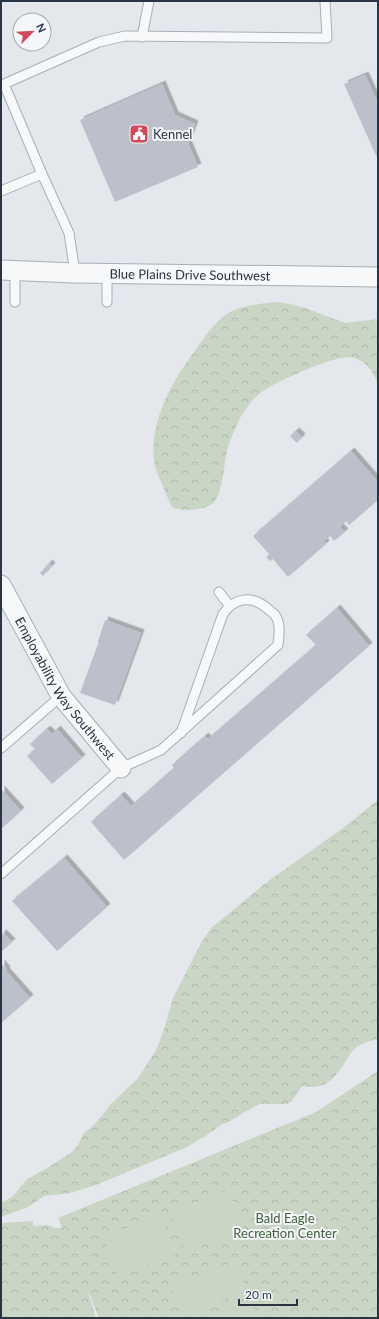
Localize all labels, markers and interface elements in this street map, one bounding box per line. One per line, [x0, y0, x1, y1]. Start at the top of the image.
north arrow [12, 12, 52, 52]
text: N [34, 21, 49, 34]
public building icon: Kennel [128, 123, 150, 145]
place label: Kennel [153, 126, 192, 142]
street label: Blue Plains Drive Southwest [109, 265, 271, 284]
street label: Employability Way Southwest [12, 614, 119, 763]
park label: Bald Eagle Recreation Center [233, 1210, 337, 1241]
scale bar [239, 1281, 297, 1307]
text: 20 m [245, 1287, 272, 1302]

